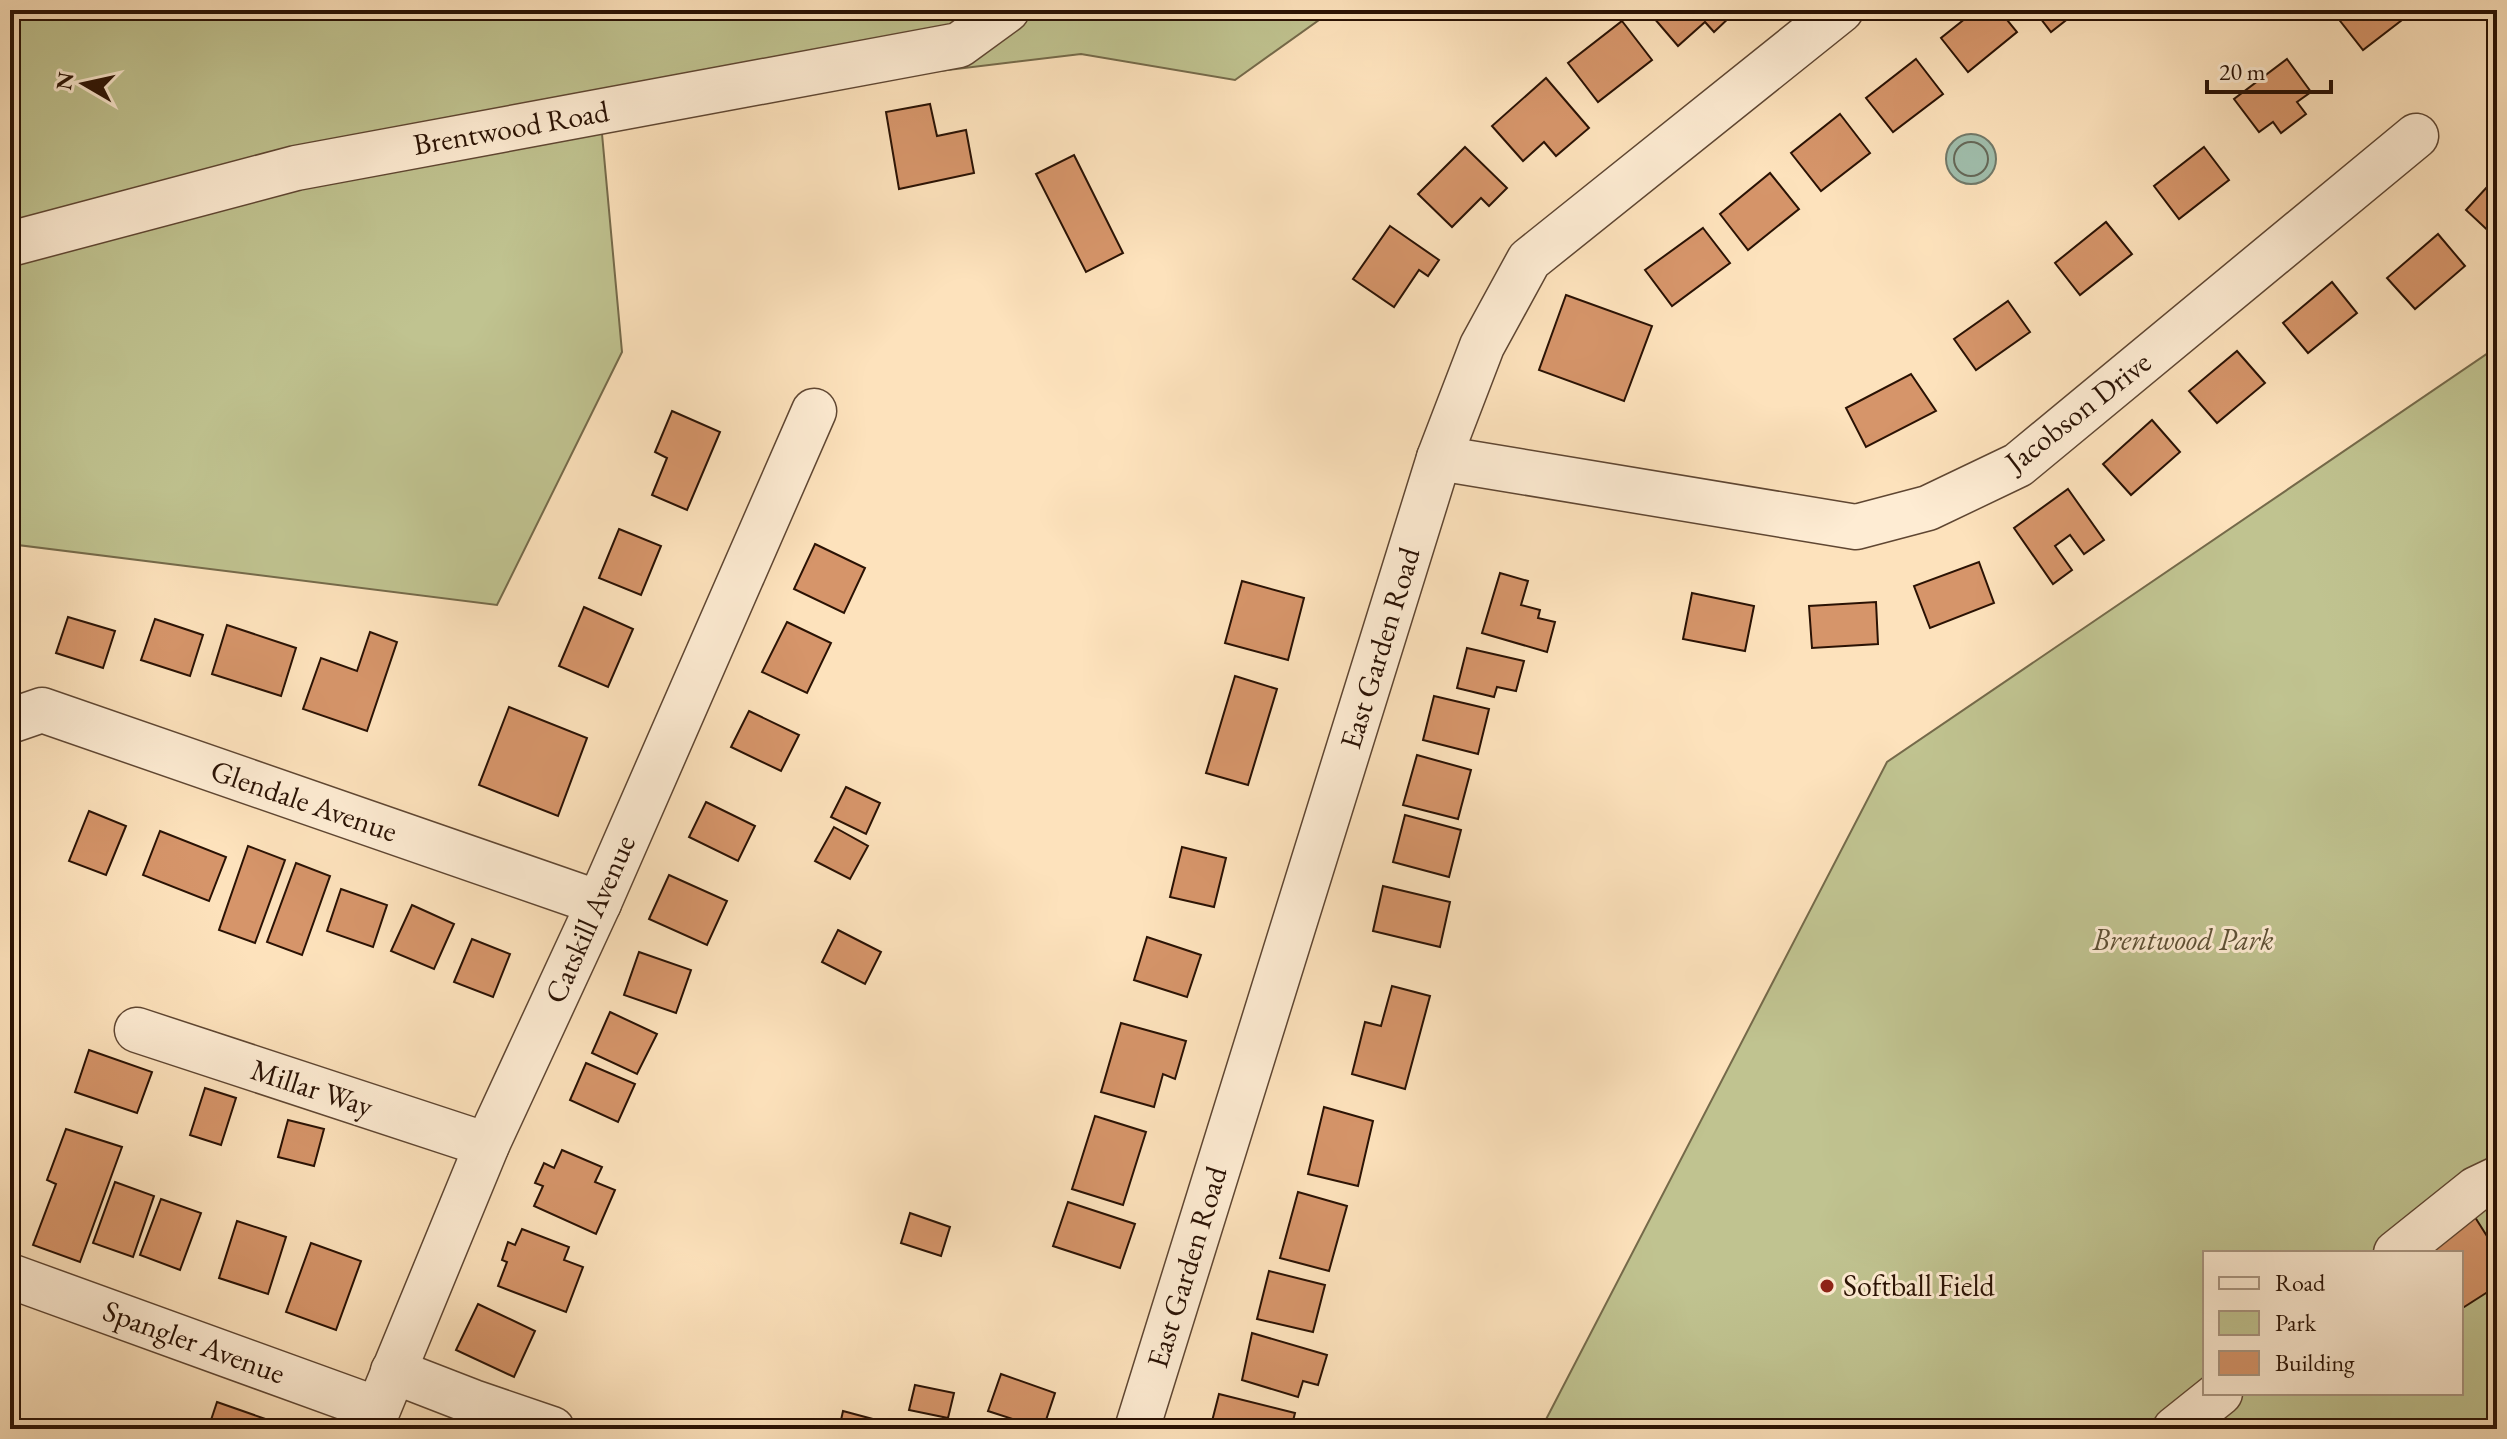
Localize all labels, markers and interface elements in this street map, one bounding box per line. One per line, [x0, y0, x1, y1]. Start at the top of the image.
north arrow [44, 44, 124, 124]
scale bar [2207, 44, 2331, 94]
text: 20 m [2219, 56, 2266, 87]
text: N [49, 70, 80, 92]
street label: Brentwood Road [410, 91, 613, 164]
street label: Jacobson Drive [1995, 343, 2158, 483]
street label: East Garden Road [1330, 542, 1429, 753]
street label: Glendale Avenue [206, 750, 403, 851]
street label: Catskill Avenue [535, 829, 644, 1009]
park label: Brentwood Park [2091, 920, 2274, 959]
street label: Millar Way [246, 1050, 379, 1126]
street label: East Garden Road [1137, 1161, 1236, 1372]
legend [2203, 1251, 2463, 1395]
place label: Softball Field [1843, 1266, 1996, 1305]
text: Road [2275, 1267, 2326, 1298]
marker: Softball Field [1818, 1277, 1836, 1295]
street label: Spangler Avenue [98, 1291, 290, 1392]
text: Park [2275, 1307, 2317, 1338]
text: Building [2275, 1347, 2355, 1378]

